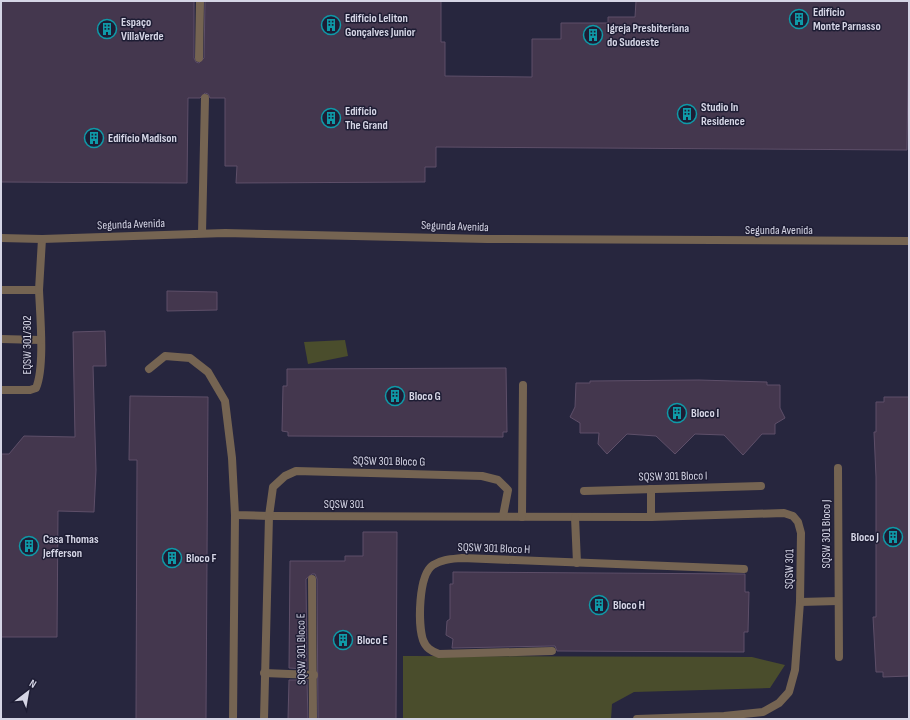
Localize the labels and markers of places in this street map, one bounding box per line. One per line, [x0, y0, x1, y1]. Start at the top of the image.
place label: Edifício Monte Parnasso [813, 5, 881, 34]
building icon: Edifício Monte Parnasso [788, 8, 810, 30]
place label: Edifício Leliton Gonçalves Junior [345, 11, 416, 40]
building icon: Edifício Leliton Gonçalves Junior [320, 14, 342, 36]
place label: Espaço VillaVerde [121, 15, 164, 44]
building icon: Espaço VillaVerde [96, 18, 118, 40]
place label: Igreja Presbiteriana do Sudoeste [607, 21, 689, 50]
building icon: Igreja Presbiteriana do Sudoeste [582, 24, 604, 46]
place label: Studio In Residence [701, 100, 745, 129]
building icon: Studio In Residence [676, 103, 698, 125]
place label: Edifício The Grand [345, 104, 388, 133]
building icon: Edifício The Grand [320, 107, 342, 129]
building icon: Edifício Madison [83, 127, 105, 149]
place label: Edifício Madison [108, 131, 177, 146]
building icon: Bloco G [384, 385, 406, 407]
place label: Bloco G [409, 389, 441, 404]
building icon: Bloco I [666, 402, 688, 424]
place label: Bloco I [691, 406, 719, 421]
building icon: Bloco J [882, 526, 904, 548]
place label: Bloco J [851, 530, 879, 545]
place label: Casa Thomas Jefferson [42, 532, 99, 561]
building icon: Casa Thomas Jefferson [18, 535, 40, 557]
building icon: Bloco F [161, 547, 183, 569]
place label: Bloco F [186, 551, 217, 566]
building icon: Bloco H [588, 594, 610, 616]
place label: Bloco H [613, 598, 645, 613]
building icon: Bloco E [332, 629, 354, 651]
place label: Bloco E [357, 633, 388, 648]

